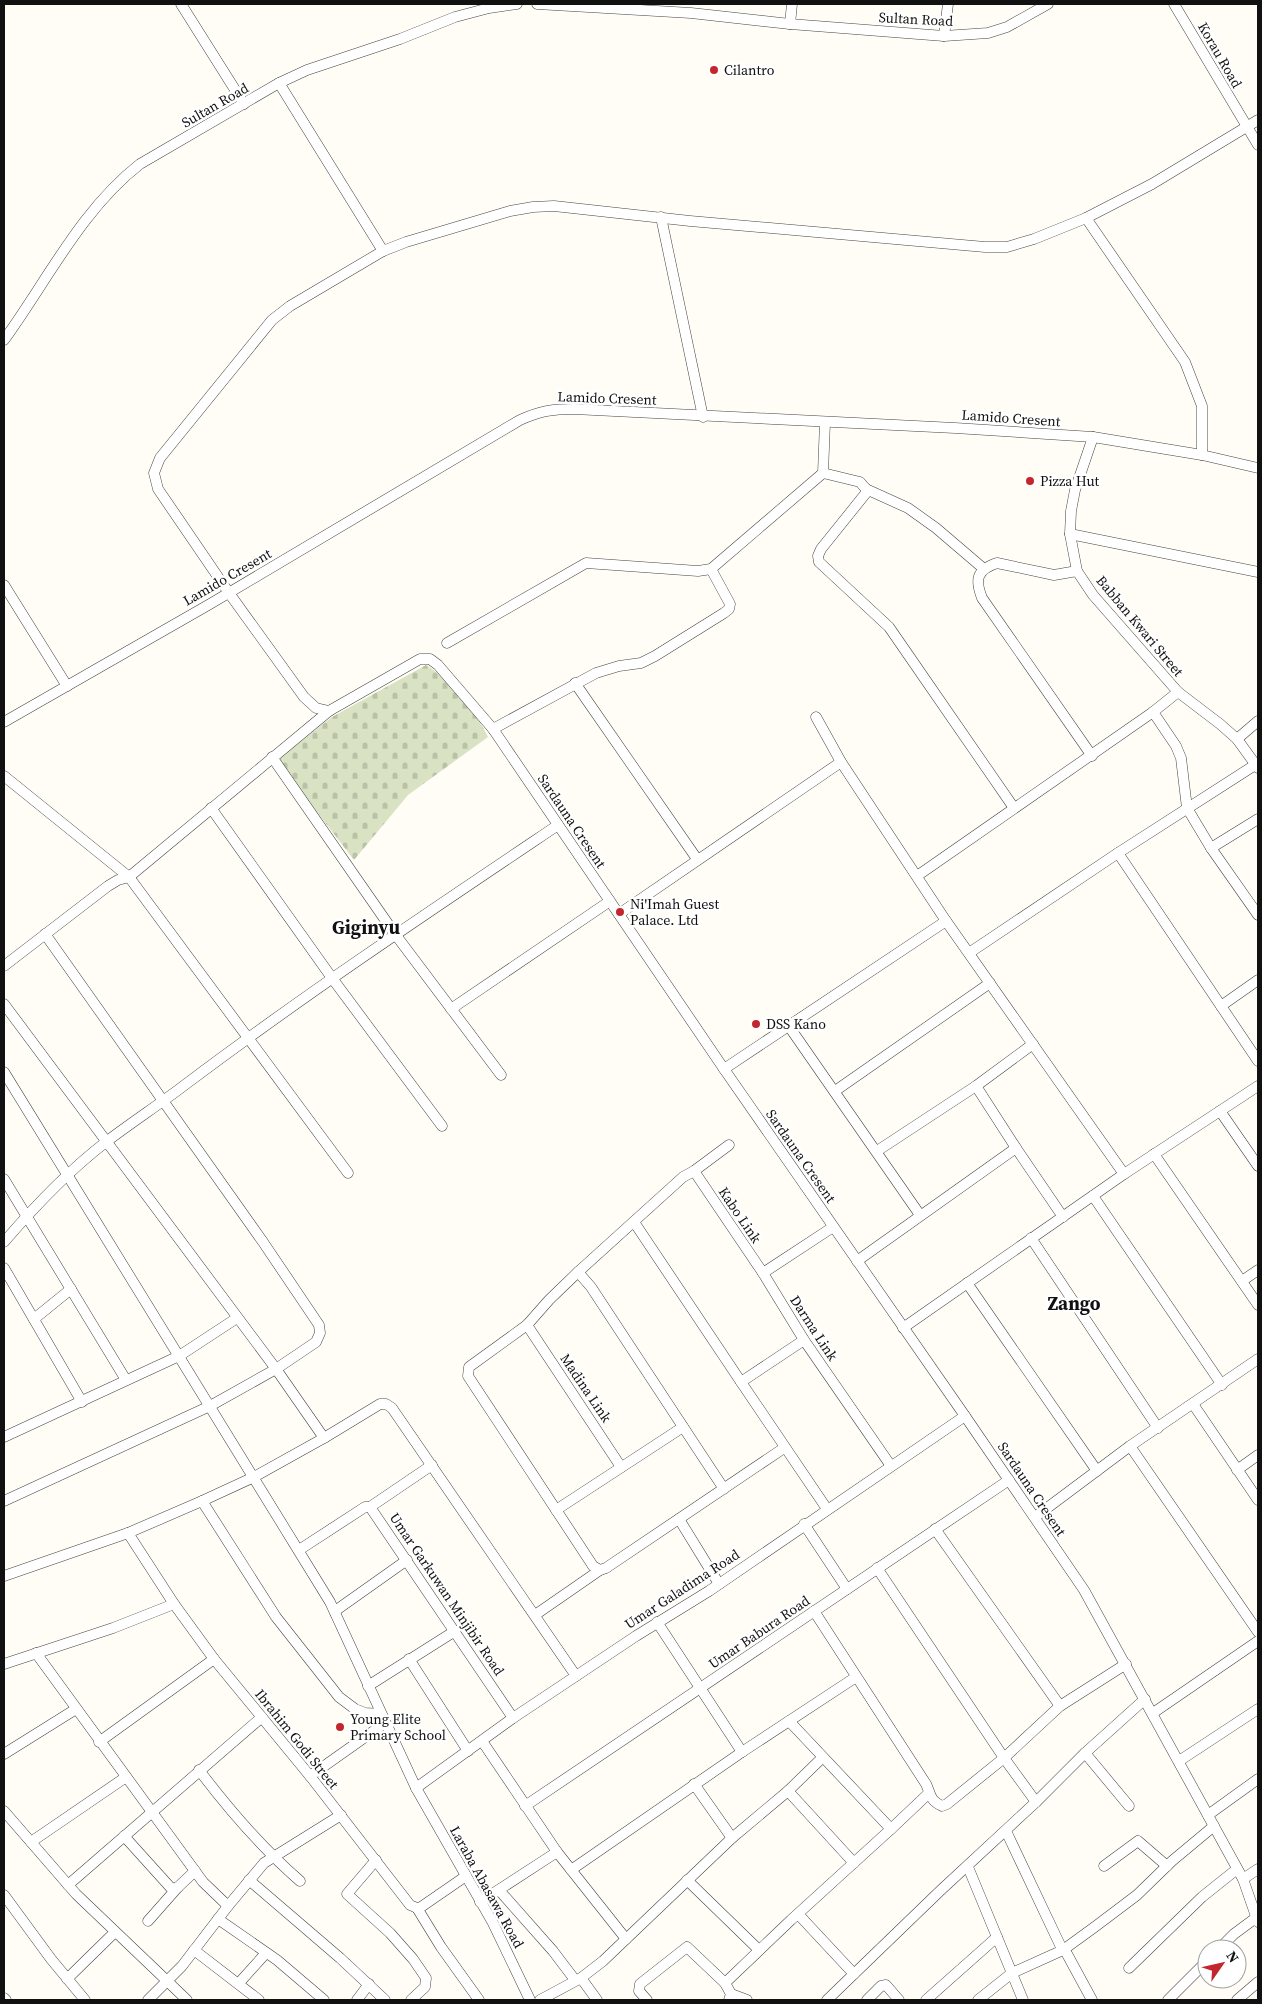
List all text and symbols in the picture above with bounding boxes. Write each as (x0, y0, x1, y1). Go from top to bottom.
street label: Sultan Road (878, 7, 954, 31)
street label: Korau Road (1193, 18, 1247, 92)
place label: Cilantro (724, 60, 775, 80)
marker: Cilantro (708, 64, 720, 76)
street label: Sultan Road (178, 78, 252, 132)
street label: Lamido Cresent (557, 386, 657, 410)
street label: Lamido Cresent (961, 405, 1062, 431)
place label: Pizza Hut (1040, 471, 1100, 491)
marker: Pizza Hut (1024, 475, 1036, 487)
street label: Lamido Cresent (179, 543, 275, 610)
street label: Babban Kwari Street (1092, 571, 1189, 681)
street label: Sardauna Cresent (533, 770, 611, 873)
place label: Ni'Imah Guest Palace. Ltd (630, 894, 719, 930)
marker: Ni'Imah Guest Palace. Ltd (614, 906, 626, 918)
district label: Giginyu (332, 914, 400, 940)
place label: DSS Kano (766, 1014, 826, 1034)
marker: DSS Kano (750, 1018, 762, 1030)
street label: Sardauna Cresent (761, 1105, 841, 1207)
street label: Kabo Link (714, 1183, 766, 1247)
district label: Zango (1047, 1290, 1101, 1316)
street label: Darma Link (785, 1291, 843, 1365)
street label: Madina Link (556, 1350, 617, 1427)
street label: Sardauna Cresent (993, 1438, 1071, 1541)
street label: Umar Garkuwan Minjibir Road (385, 1509, 509, 1679)
street label: Umar Galadima Road (621, 1544, 743, 1634)
street label: Umar Babura Road (704, 1591, 814, 1673)
street label: Ibrahim Godi Street (250, 1685, 344, 1794)
place label: Young Elite Primary School (350, 1709, 446, 1745)
marker: Young Elite Primary School (334, 1721, 346, 1733)
street label: Laraba Abasawa Road (445, 1822, 529, 1952)
north arrow (1197, 1939, 1247, 1989)
text: N (1222, 1947, 1244, 1967)

